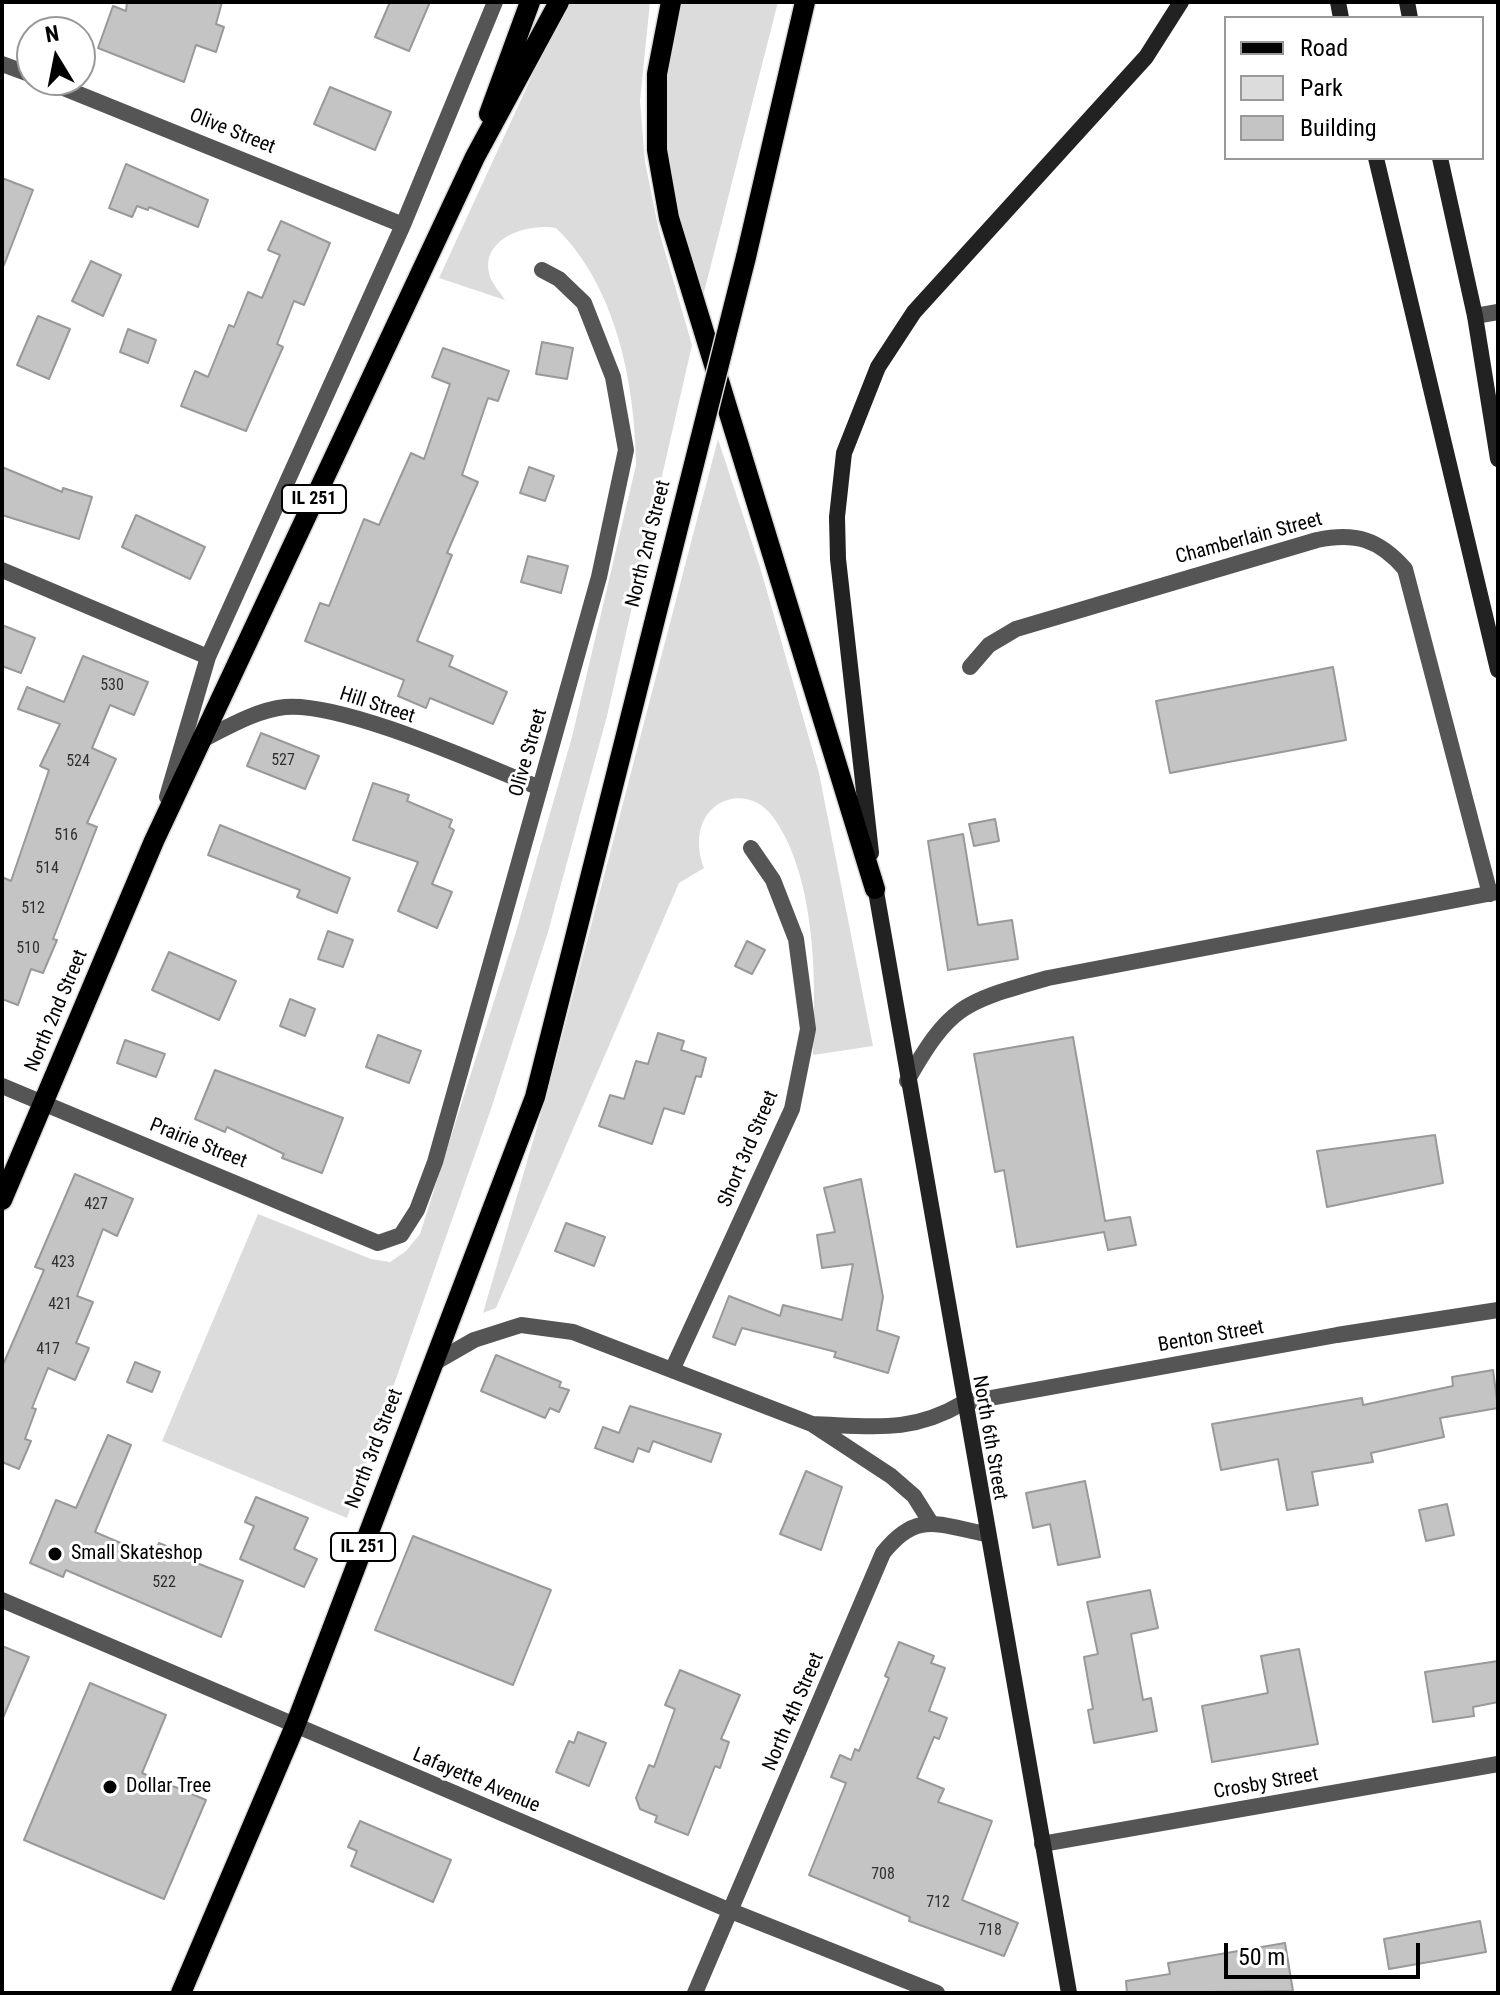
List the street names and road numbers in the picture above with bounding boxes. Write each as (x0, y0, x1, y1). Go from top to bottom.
street label: Olive Street (186, 104, 278, 160)
street label: North 2nd Street (622, 478, 676, 610)
road number: IL 251 (282, 485, 346, 513)
street label: Chamberlain Street (1173, 508, 1325, 570)
street label: Hill Street (336, 683, 418, 729)
street label: Olive Street (505, 706, 553, 800)
street label: North 2nd Street (21, 946, 93, 1076)
street label: Short 3rd Street (714, 1087, 784, 1211)
street label: Prairie Street (146, 1114, 250, 1174)
street label: Benton Street (1156, 1316, 1266, 1358)
street label: North 6th Street (966, 1374, 1012, 1502)
street label: North 3rd Street (341, 1386, 409, 1512)
road number: IL 251 (331, 1533, 395, 1561)
street label: North 4th Street (758, 1649, 830, 1775)
street label: Lafayette Avenue (409, 1743, 543, 1819)
street label: Crosby Street (1212, 1763, 1320, 1805)

